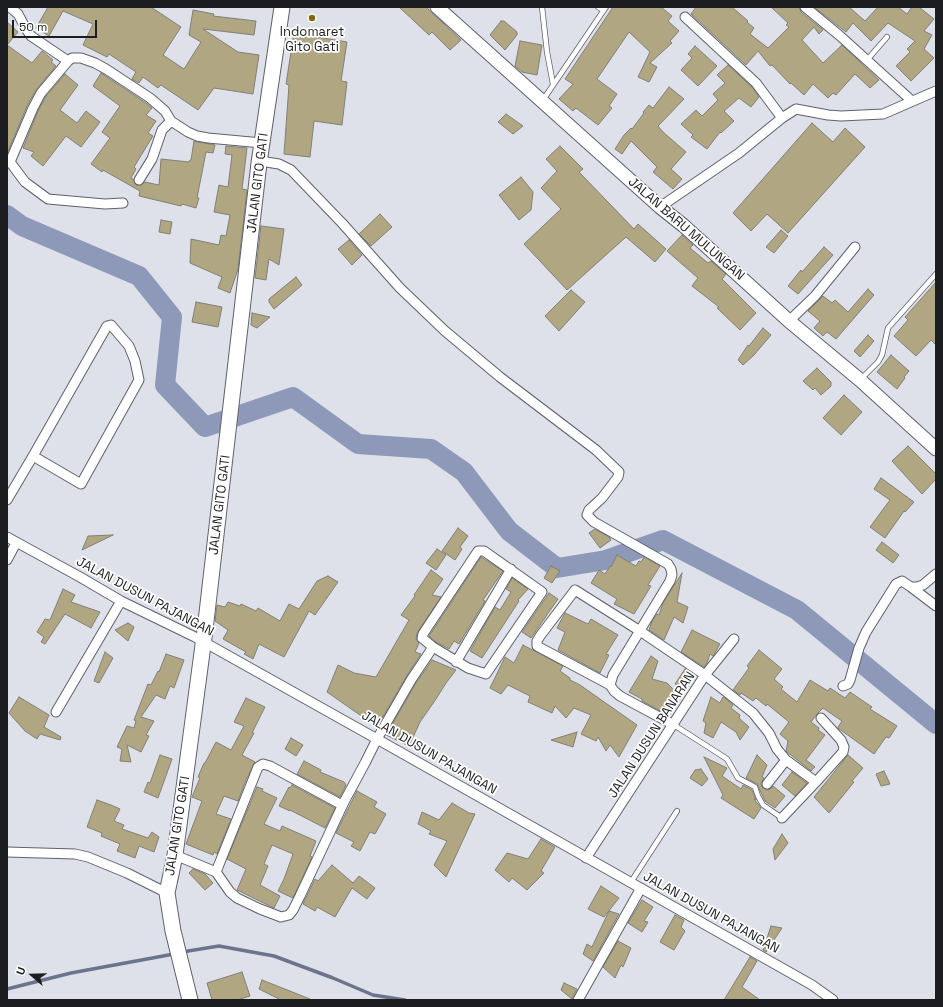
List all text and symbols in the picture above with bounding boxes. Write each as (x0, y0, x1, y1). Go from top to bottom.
scale bar (14, 12, 99, 38)
marker: Indomaret Gito Gati (307, 13, 317, 23)
text: 50 m (19, 19, 47, 35)
place label: Indomaret Gito Gati (280, 24, 344, 55)
street label: JALAN GITO GATI (244, 132, 272, 234)
street label: JALAN BARU MULUNGAN (625, 174, 747, 284)
street label: JALAN GITO GATI (206, 454, 234, 556)
street label: JALAN DUSUN PAJANGAN (74, 554, 216, 640)
street label: JALAN DUSUN BANARAN (605, 669, 699, 801)
street label: JALAN DUSUN PAJANGAN (359, 708, 499, 798)
street label: JALAN GITO GATI (162, 775, 194, 877)
street label: JALAN DUSUN PAJANGAN (640, 869, 782, 957)
north arrow (12, 955, 52, 995)
text: U (13, 965, 29, 977)

